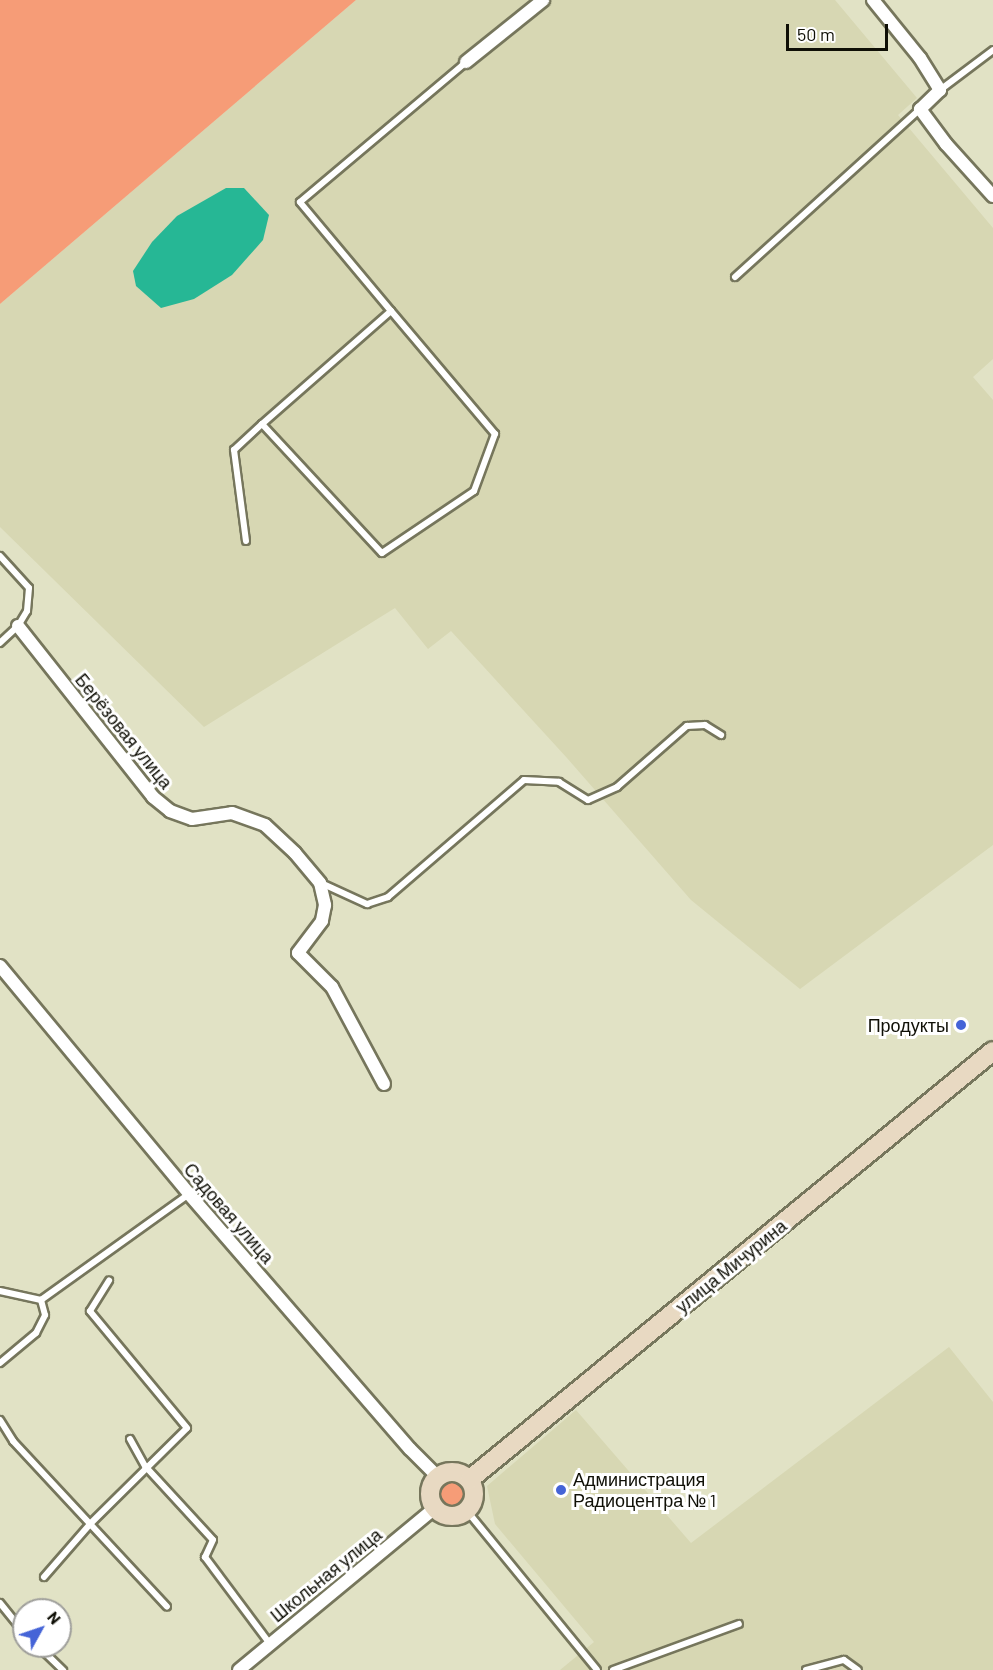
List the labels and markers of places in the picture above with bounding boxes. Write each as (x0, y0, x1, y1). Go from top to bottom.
place label: Продукты (868, 1014, 949, 1036)
marker: Продукты (954, 1018, 968, 1032)
place label: Администрация Радиоцентра № 1 (573, 1469, 716, 1512)
marker: Администрация Радиоцентра № 1 (554, 1483, 568, 1497)

